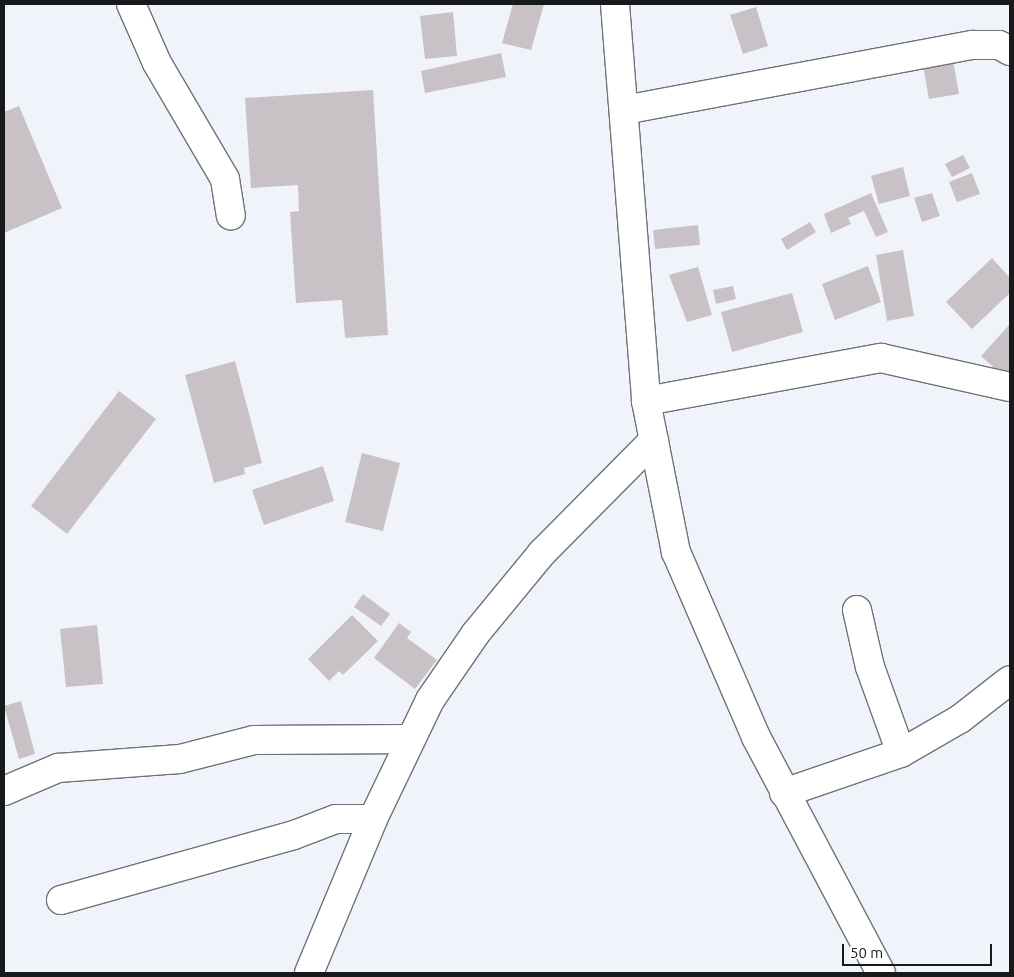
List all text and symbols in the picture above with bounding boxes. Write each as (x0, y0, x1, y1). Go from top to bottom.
scale bar (844, 934, 994, 966)
text: 50 m (850, 944, 883, 961)

